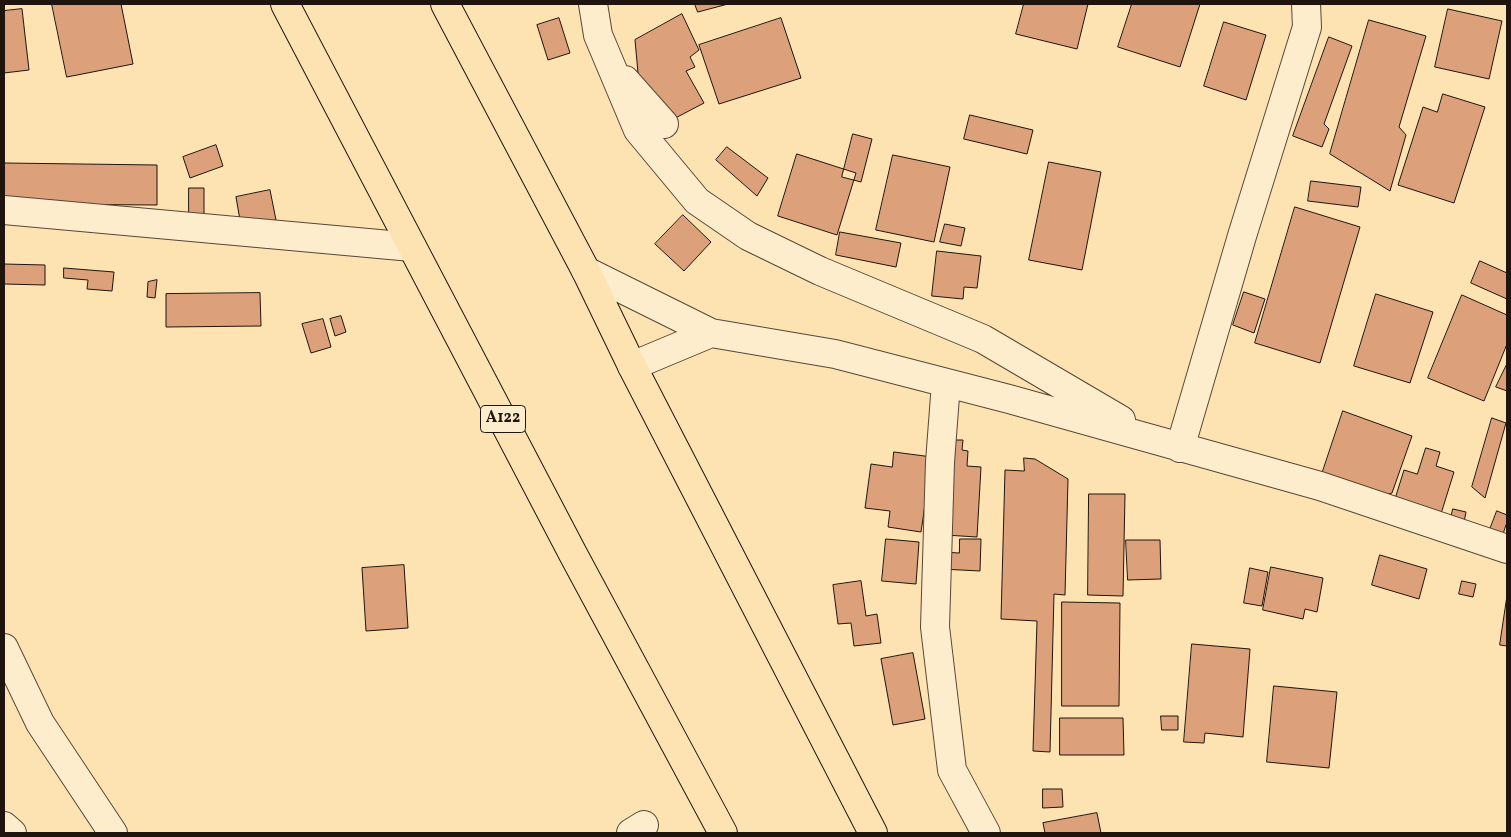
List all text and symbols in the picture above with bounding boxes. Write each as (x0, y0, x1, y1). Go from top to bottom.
road number: A122 (480, 406, 526, 432)

